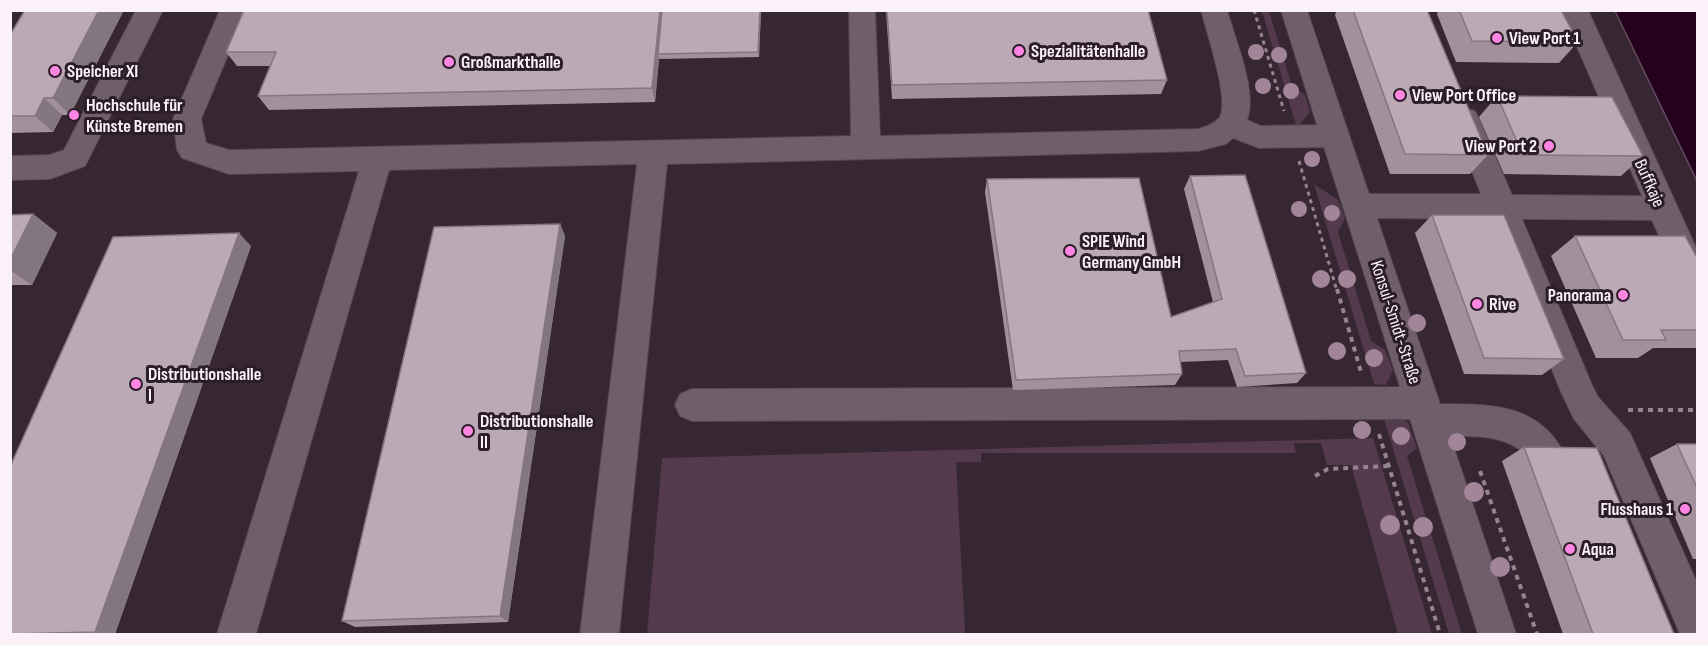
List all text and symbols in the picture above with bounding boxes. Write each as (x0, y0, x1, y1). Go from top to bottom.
place label: View Port 1 (1509, 28, 1580, 49)
marker: View Port 1 (1490, 31, 1504, 45)
place label: Spezialitätenhalle (1031, 41, 1145, 62)
marker: Spezialitätenhalle (1012, 44, 1026, 58)
place label: Großmarkthalle (461, 52, 561, 73)
marker: Großmarkthalle (442, 55, 456, 69)
place label: Speicher XI (67, 61, 138, 82)
marker: Speicher XI (48, 64, 62, 78)
place label: View Port Office (1412, 85, 1516, 106)
marker: View Port Office (1393, 88, 1407, 102)
place label: Hochschule für Künste Bremen (86, 95, 183, 137)
marker: Hochschule für Künste Bremen (67, 108, 81, 122)
place label: View Port 2 (1465, 136, 1537, 157)
marker: View Port 2 (1542, 139, 1556, 153)
street label: Buffkaje (1630, 156, 1669, 210)
place label: SPIE Wind Germany GmbH (1082, 231, 1181, 273)
marker: SPIE Wind Germany GmbH (1063, 244, 1077, 258)
street label: Konsul-Smidt-Straße (1366, 258, 1425, 387)
place label: Panorama (1548, 285, 1611, 306)
marker: Panorama (1616, 288, 1630, 302)
place label: Rive (1489, 294, 1517, 315)
marker: Rive (1470, 297, 1484, 311)
place label: Distributionshalle I (148, 364, 261, 406)
marker: Distributionshalle I (129, 377, 143, 391)
place label: Distributionshalle II (480, 411, 593, 453)
marker: Distributionshalle II (461, 424, 475, 438)
place label: Flusshaus 1 (1600, 499, 1673, 520)
marker: Flusshaus 1 (1678, 502, 1692, 516)
place label: Aqua (1581, 539, 1614, 560)
marker: Aqua (1563, 542, 1577, 556)

